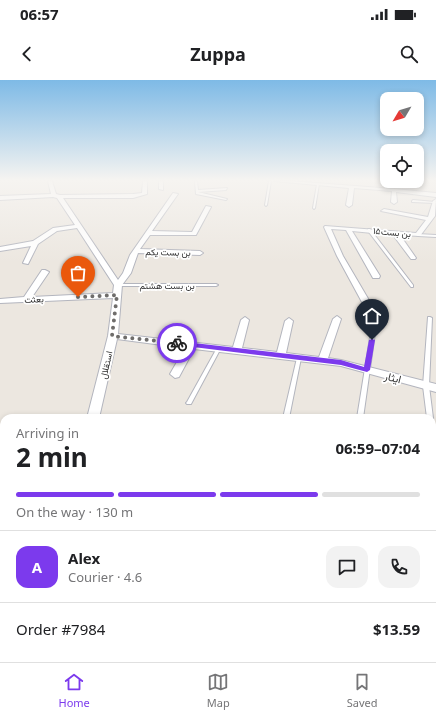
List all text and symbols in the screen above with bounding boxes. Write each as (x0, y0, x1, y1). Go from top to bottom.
text: 06:57 (20, 4, 59, 24)
text: Zuppa (190, 42, 246, 66)
icon: back (16, 43, 38, 65)
icon: search (398, 43, 420, 65)
north arrow (380, 92, 424, 136)
map controls (380, 92, 424, 188)
button: locate (380, 144, 424, 188)
street label: بن بست۱۵ (372, 224, 412, 240)
street label: بن بست یکم (145, 245, 191, 259)
pin (61, 256, 95, 297)
icon: bag (67, 262, 89, 284)
street label: بن بست هشتم (139, 279, 195, 292)
street label: بعثت (24, 292, 44, 306)
pin (355, 299, 389, 340)
icon: home (361, 305, 383, 327)
courier (157, 323, 197, 363)
icon: bike (166, 332, 188, 354)
street label: استقلال (96, 350, 116, 380)
street label: ایثار (382, 367, 403, 386)
text: Arriving in (16, 424, 79, 442)
text: 06:59–07:04 (335, 438, 420, 458)
text: 2 min (16, 439, 88, 475)
text: On the way · 130 m (16, 503, 133, 521)
button: chat (326, 546, 368, 588)
button: phone (378, 546, 420, 588)
text: Alex (68, 548, 100, 568)
text: A (32, 557, 42, 577)
text: Courier · 4.6 (68, 568, 142, 586)
text: Order #7984 (16, 619, 105, 639)
text: $13.59 (373, 619, 420, 639)
tab: Home (59, 671, 90, 710)
tab: Map (207, 671, 230, 710)
tab: Saved (347, 671, 378, 710)

